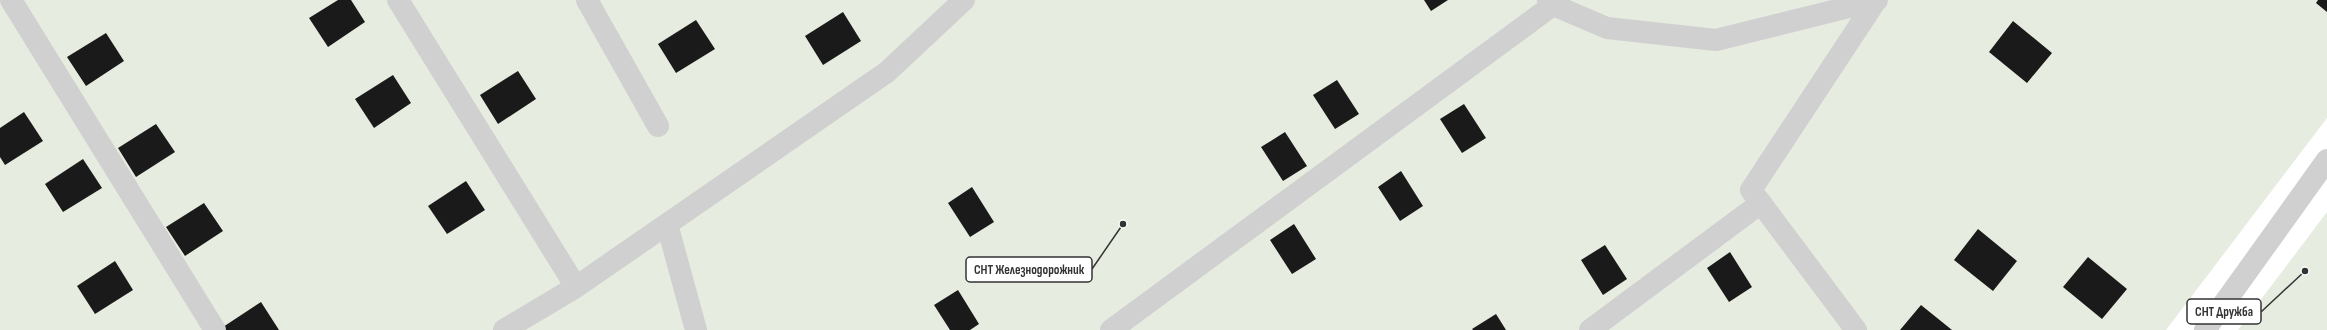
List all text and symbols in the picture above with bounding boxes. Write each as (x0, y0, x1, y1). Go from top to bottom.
callout: СНТ Железнодорожник (966, 257, 1092, 282)
text: СНТ Железнодорожник (974, 262, 1085, 278)
callout: СНТ Дружба (2187, 299, 2261, 324)
text: СНТ Дружба (2195, 304, 2253, 320)

